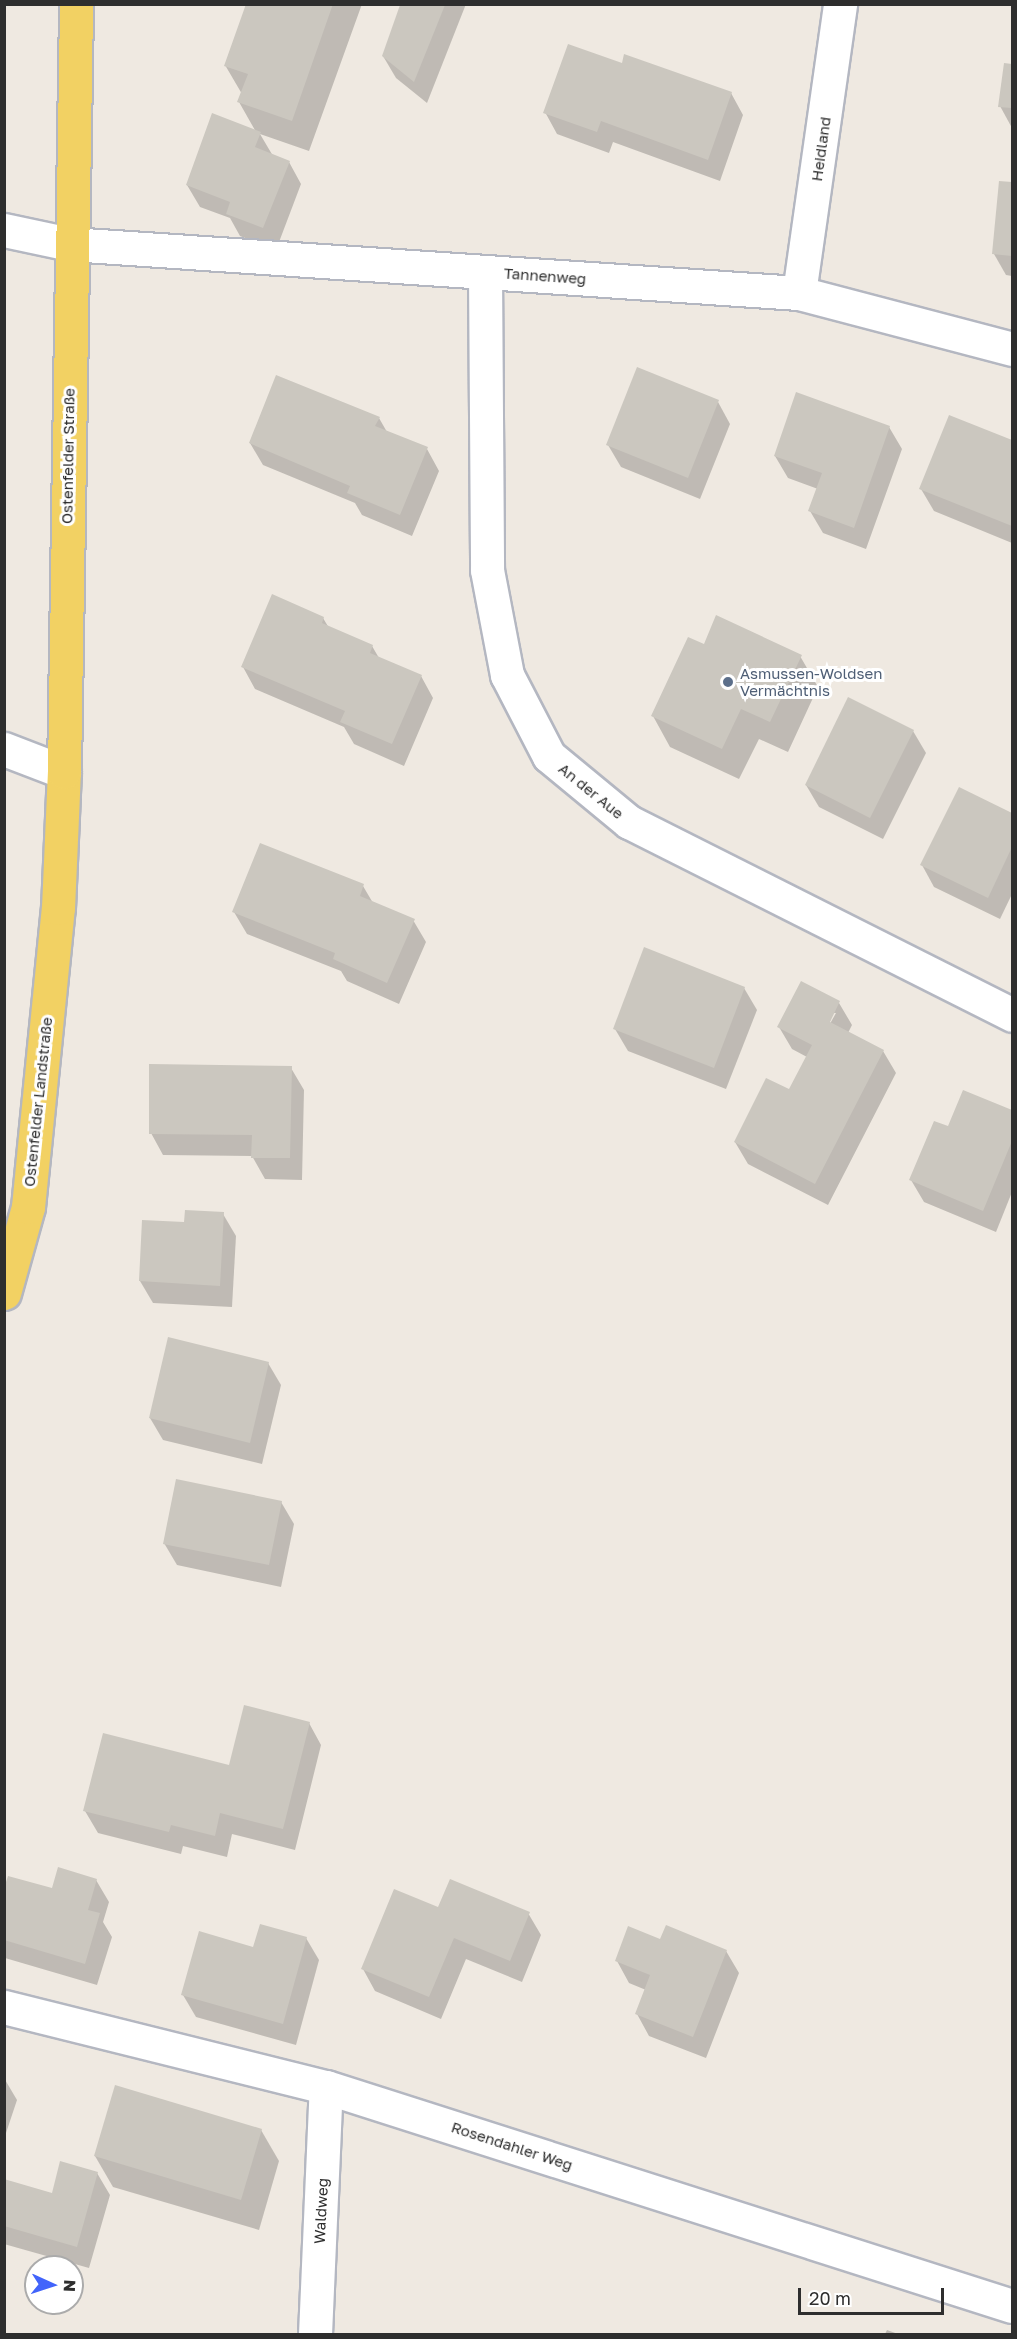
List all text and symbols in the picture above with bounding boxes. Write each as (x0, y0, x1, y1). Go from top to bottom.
street label: Heidland (808, 116, 834, 182)
street label: Tannenweg (503, 264, 587, 288)
street label: Ostenfelder Straße (58, 388, 78, 524)
place label: Asmussen-Woldsen Vermächtnis (740, 664, 882, 699)
marker: Asmussen-Woldsen Vermächtnis (721, 675, 735, 689)
street label: An der Aue (555, 759, 627, 823)
street label: Ostenfelder Landstraße (20, 1016, 56, 1188)
street label: Rosendahler Weg (449, 2118, 575, 2174)
street label: Waldweg (310, 2178, 332, 2244)
north arrow (24, 2255, 84, 2315)
scale bar (801, 2276, 946, 2314)
text: N (60, 2279, 80, 2292)
text: 20 m (809, 2287, 851, 2309)

